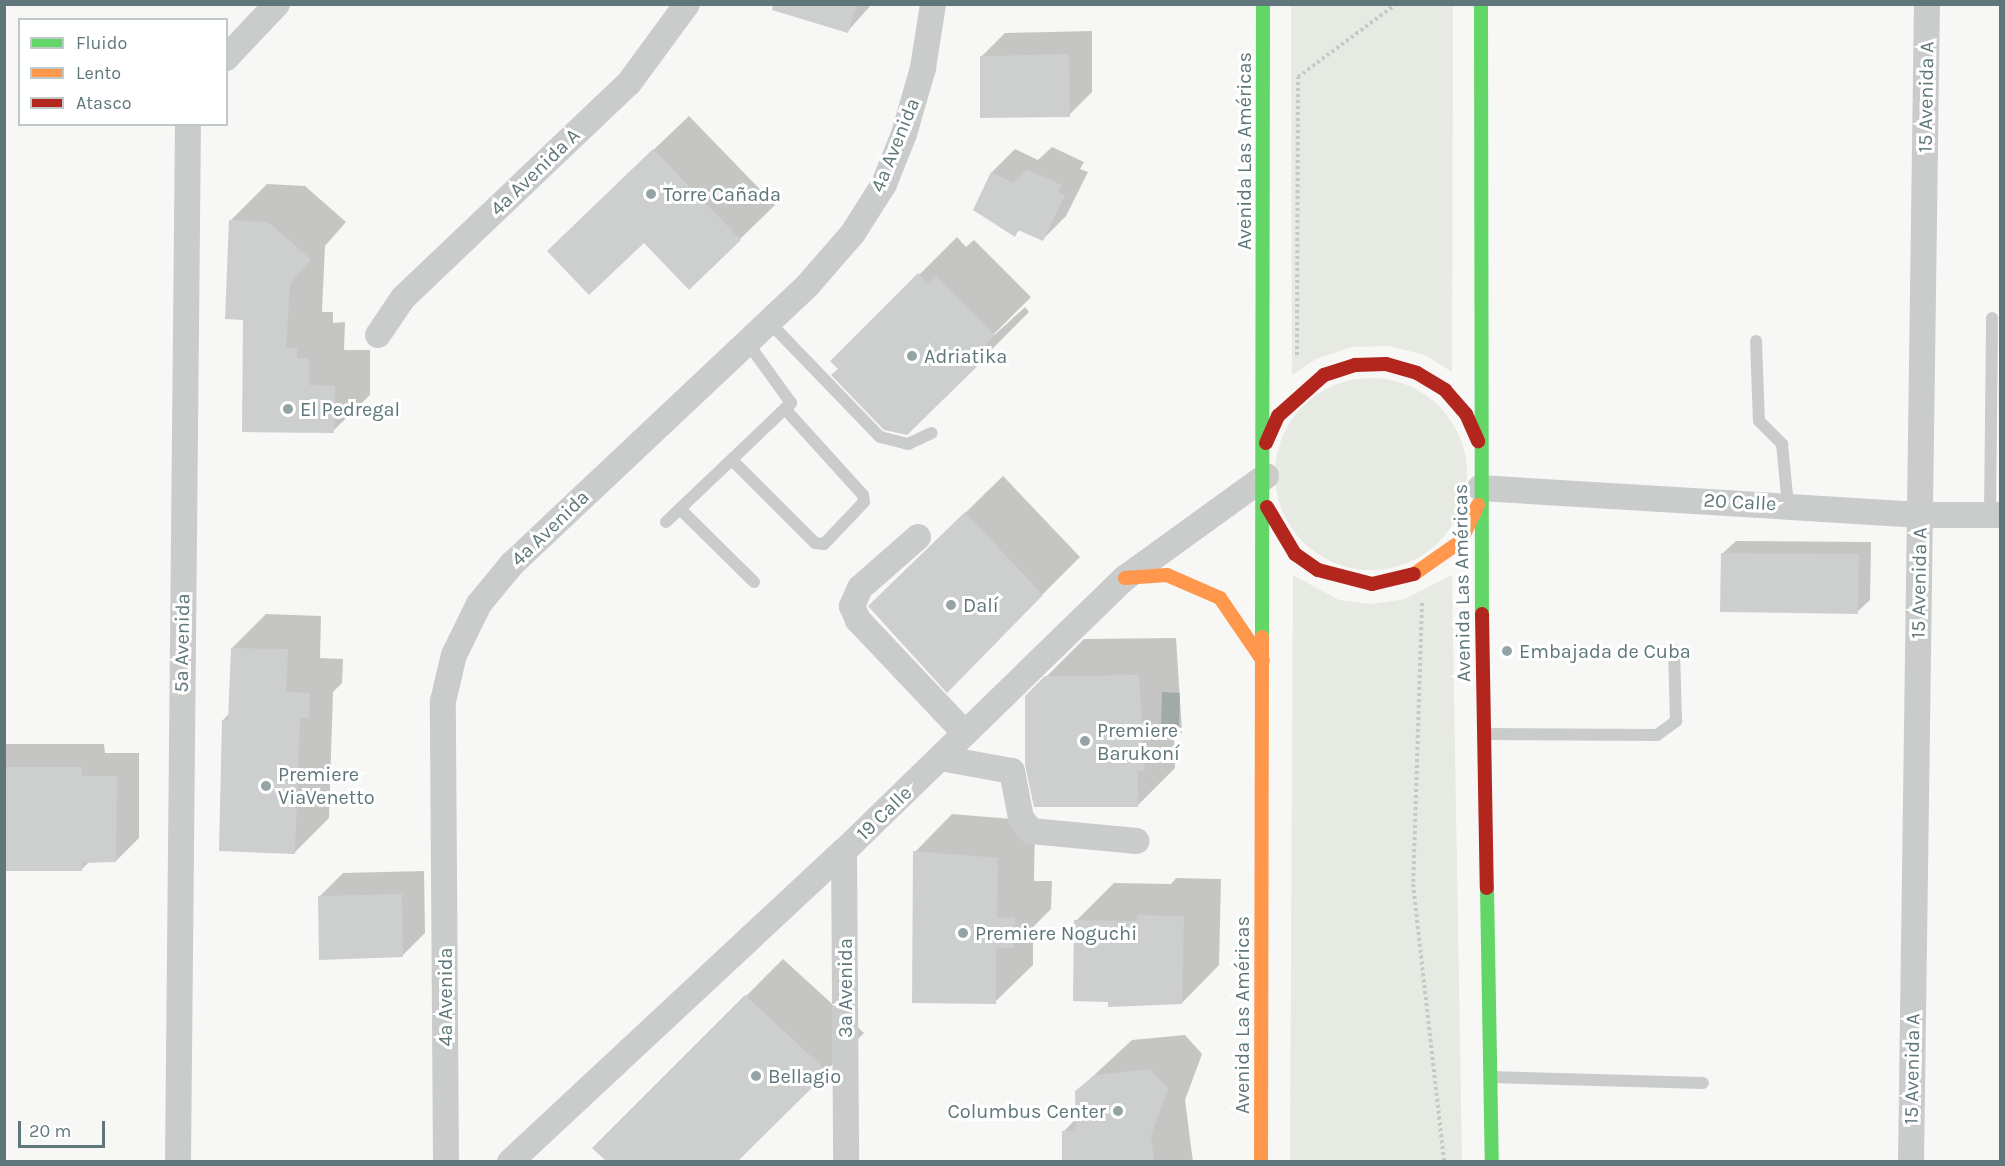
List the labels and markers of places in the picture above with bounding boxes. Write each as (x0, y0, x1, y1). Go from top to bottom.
place label: Torre Cañada (663, 182, 781, 206)
marker: Torre Cañada (644, 187, 658, 201)
place label: Adriatika (924, 344, 1007, 368)
marker: Adriatika (905, 349, 919, 363)
place label: El Pedregal (300, 397, 400, 421)
marker: El Pedregal (281, 402, 295, 416)
place label: Dalí (963, 593, 999, 617)
marker: Dalí (944, 598, 958, 612)
place label: Embajada de Cuba (1519, 639, 1691, 663)
marker: Embajada de Cuba (1500, 644, 1514, 658)
place label: Premiere Barukoní (1097, 718, 1180, 765)
marker: Premiere Barukoní (1078, 734, 1092, 748)
place label: Premiere ViaVenetto (278, 762, 375, 809)
marker: Premiere ViaVenetto (259, 779, 273, 793)
place label: Premiere Noguchi (975, 921, 1137, 945)
marker: Premiere Noguchi (956, 926, 970, 940)
place label: Bellagio (768, 1064, 841, 1088)
marker: Bellagio (749, 1069, 763, 1083)
place label: Columbus Center (948, 1099, 1106, 1123)
marker: Columbus Center (1111, 1104, 1125, 1118)

